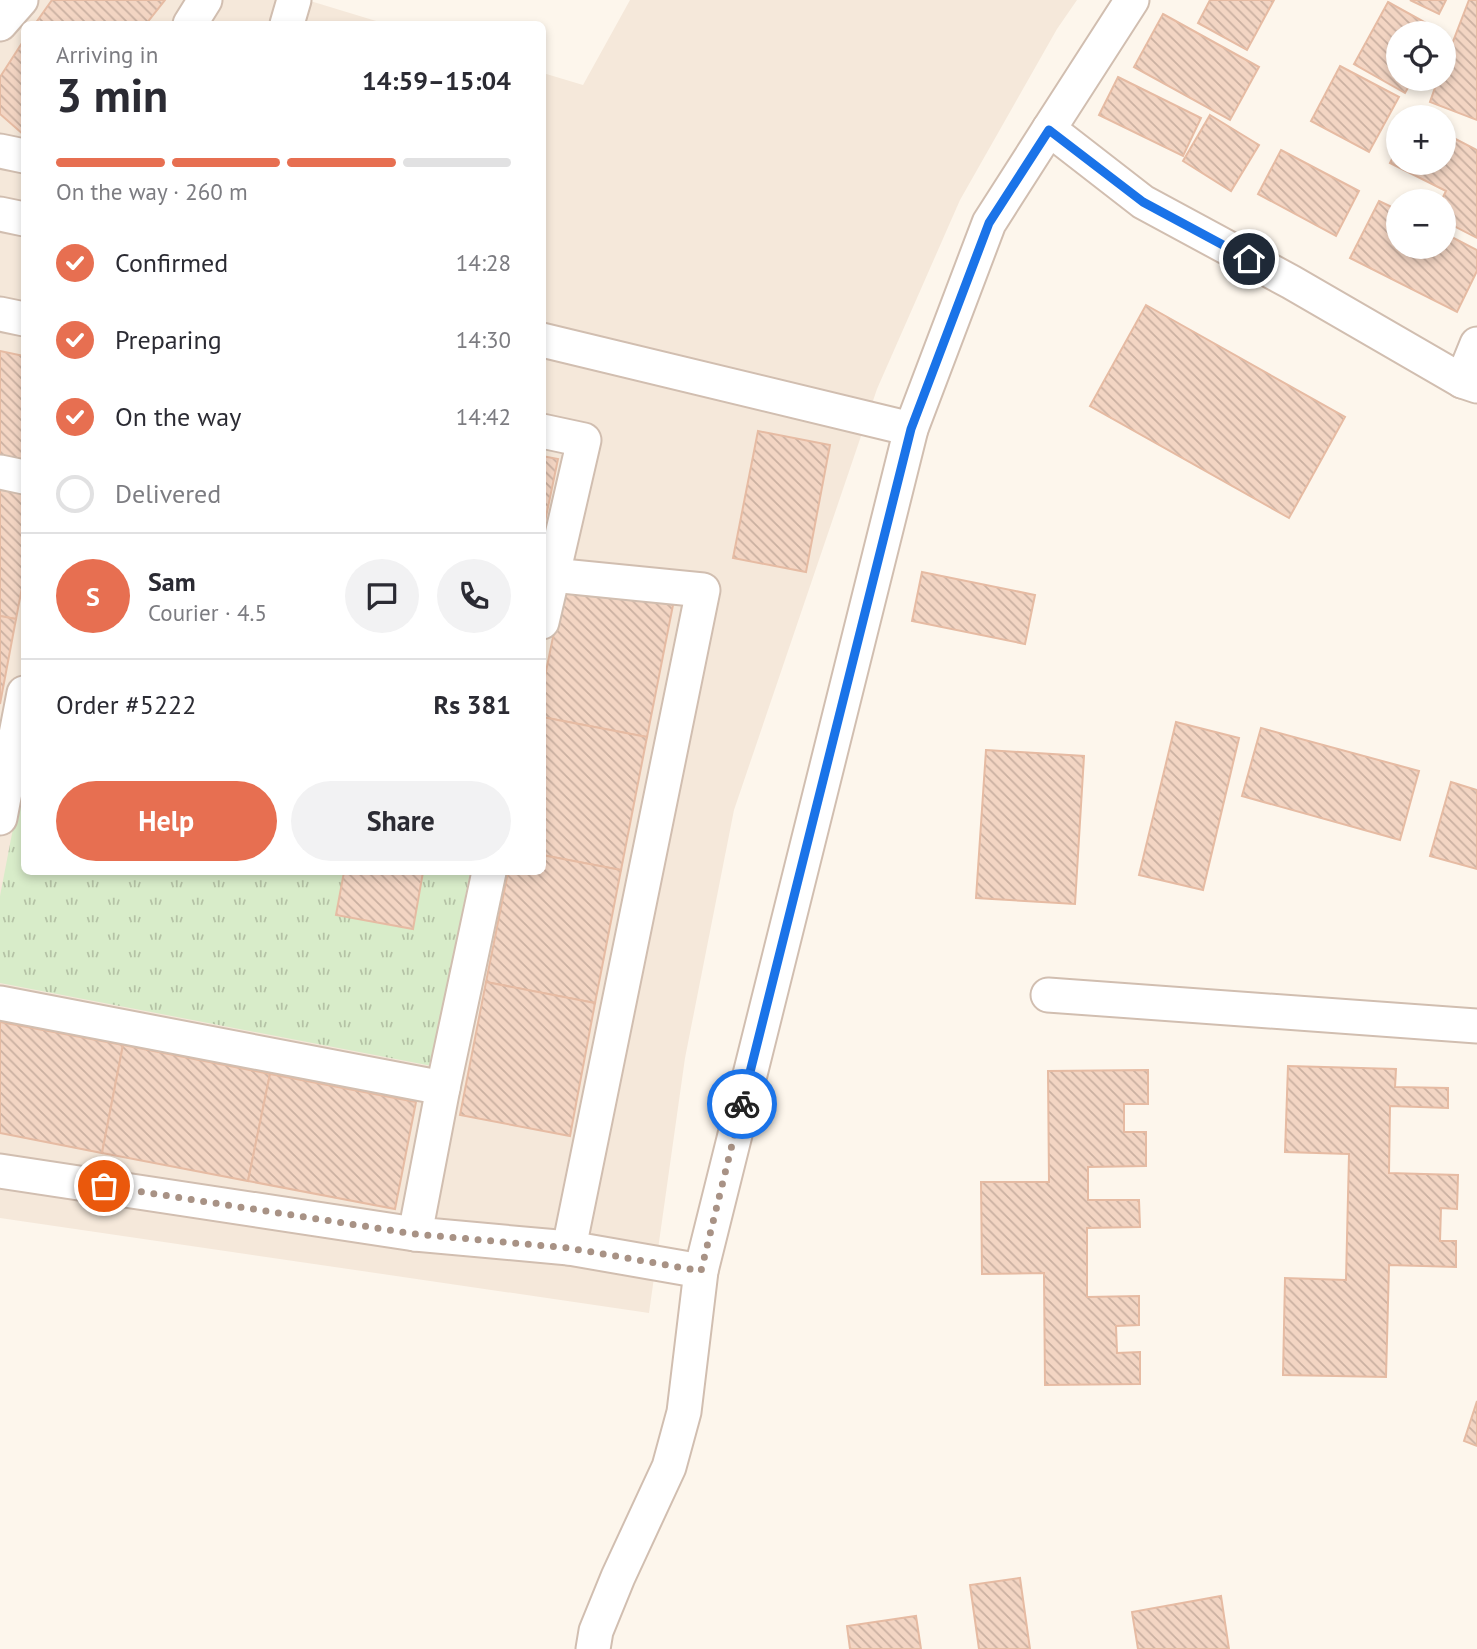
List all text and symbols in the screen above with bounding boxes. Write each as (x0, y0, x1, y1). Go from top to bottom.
map controls (1386, 21, 1456, 259)
button: locate (1386, 21, 1456, 91)
text: Arriving in (56, 40, 158, 69)
text: 14:59–15:04 (362, 64, 511, 97)
text: 3 min (56, 65, 168, 125)
button: + (1386, 105, 1456, 175)
text: On the way · 260 m (56, 177, 248, 206)
button: − (1386, 189, 1456, 259)
pin (1219, 229, 1279, 289)
icon: home (1230, 240, 1268, 278)
icon: check (56, 244, 94, 282)
text: Confirmed (115, 246, 228, 279)
text: 14:28 (456, 248, 511, 277)
icon: check (56, 321, 94, 359)
text: Preparing (115, 323, 222, 356)
text: 14:30 (456, 325, 511, 354)
icon: check (56, 398, 94, 436)
text: On the way (115, 400, 241, 433)
text: 14:42 (456, 402, 511, 431)
text: Delivered (115, 477, 221, 510)
button: chat (345, 559, 419, 633)
button: phone (437, 559, 511, 633)
text: Sam (148, 565, 196, 598)
text: S (86, 580, 100, 613)
text: Courier · 4.5 (148, 598, 267, 627)
text: Order #5222 (56, 688, 196, 721)
text: Rs 381 (434, 688, 511, 721)
button: Help (56, 781, 277, 861)
button: Share (291, 781, 511, 861)
courier (707, 1069, 777, 1139)
icon: bike (723, 1085, 761, 1123)
pin (74, 1156, 134, 1216)
icon: bag (85, 1167, 123, 1205)

